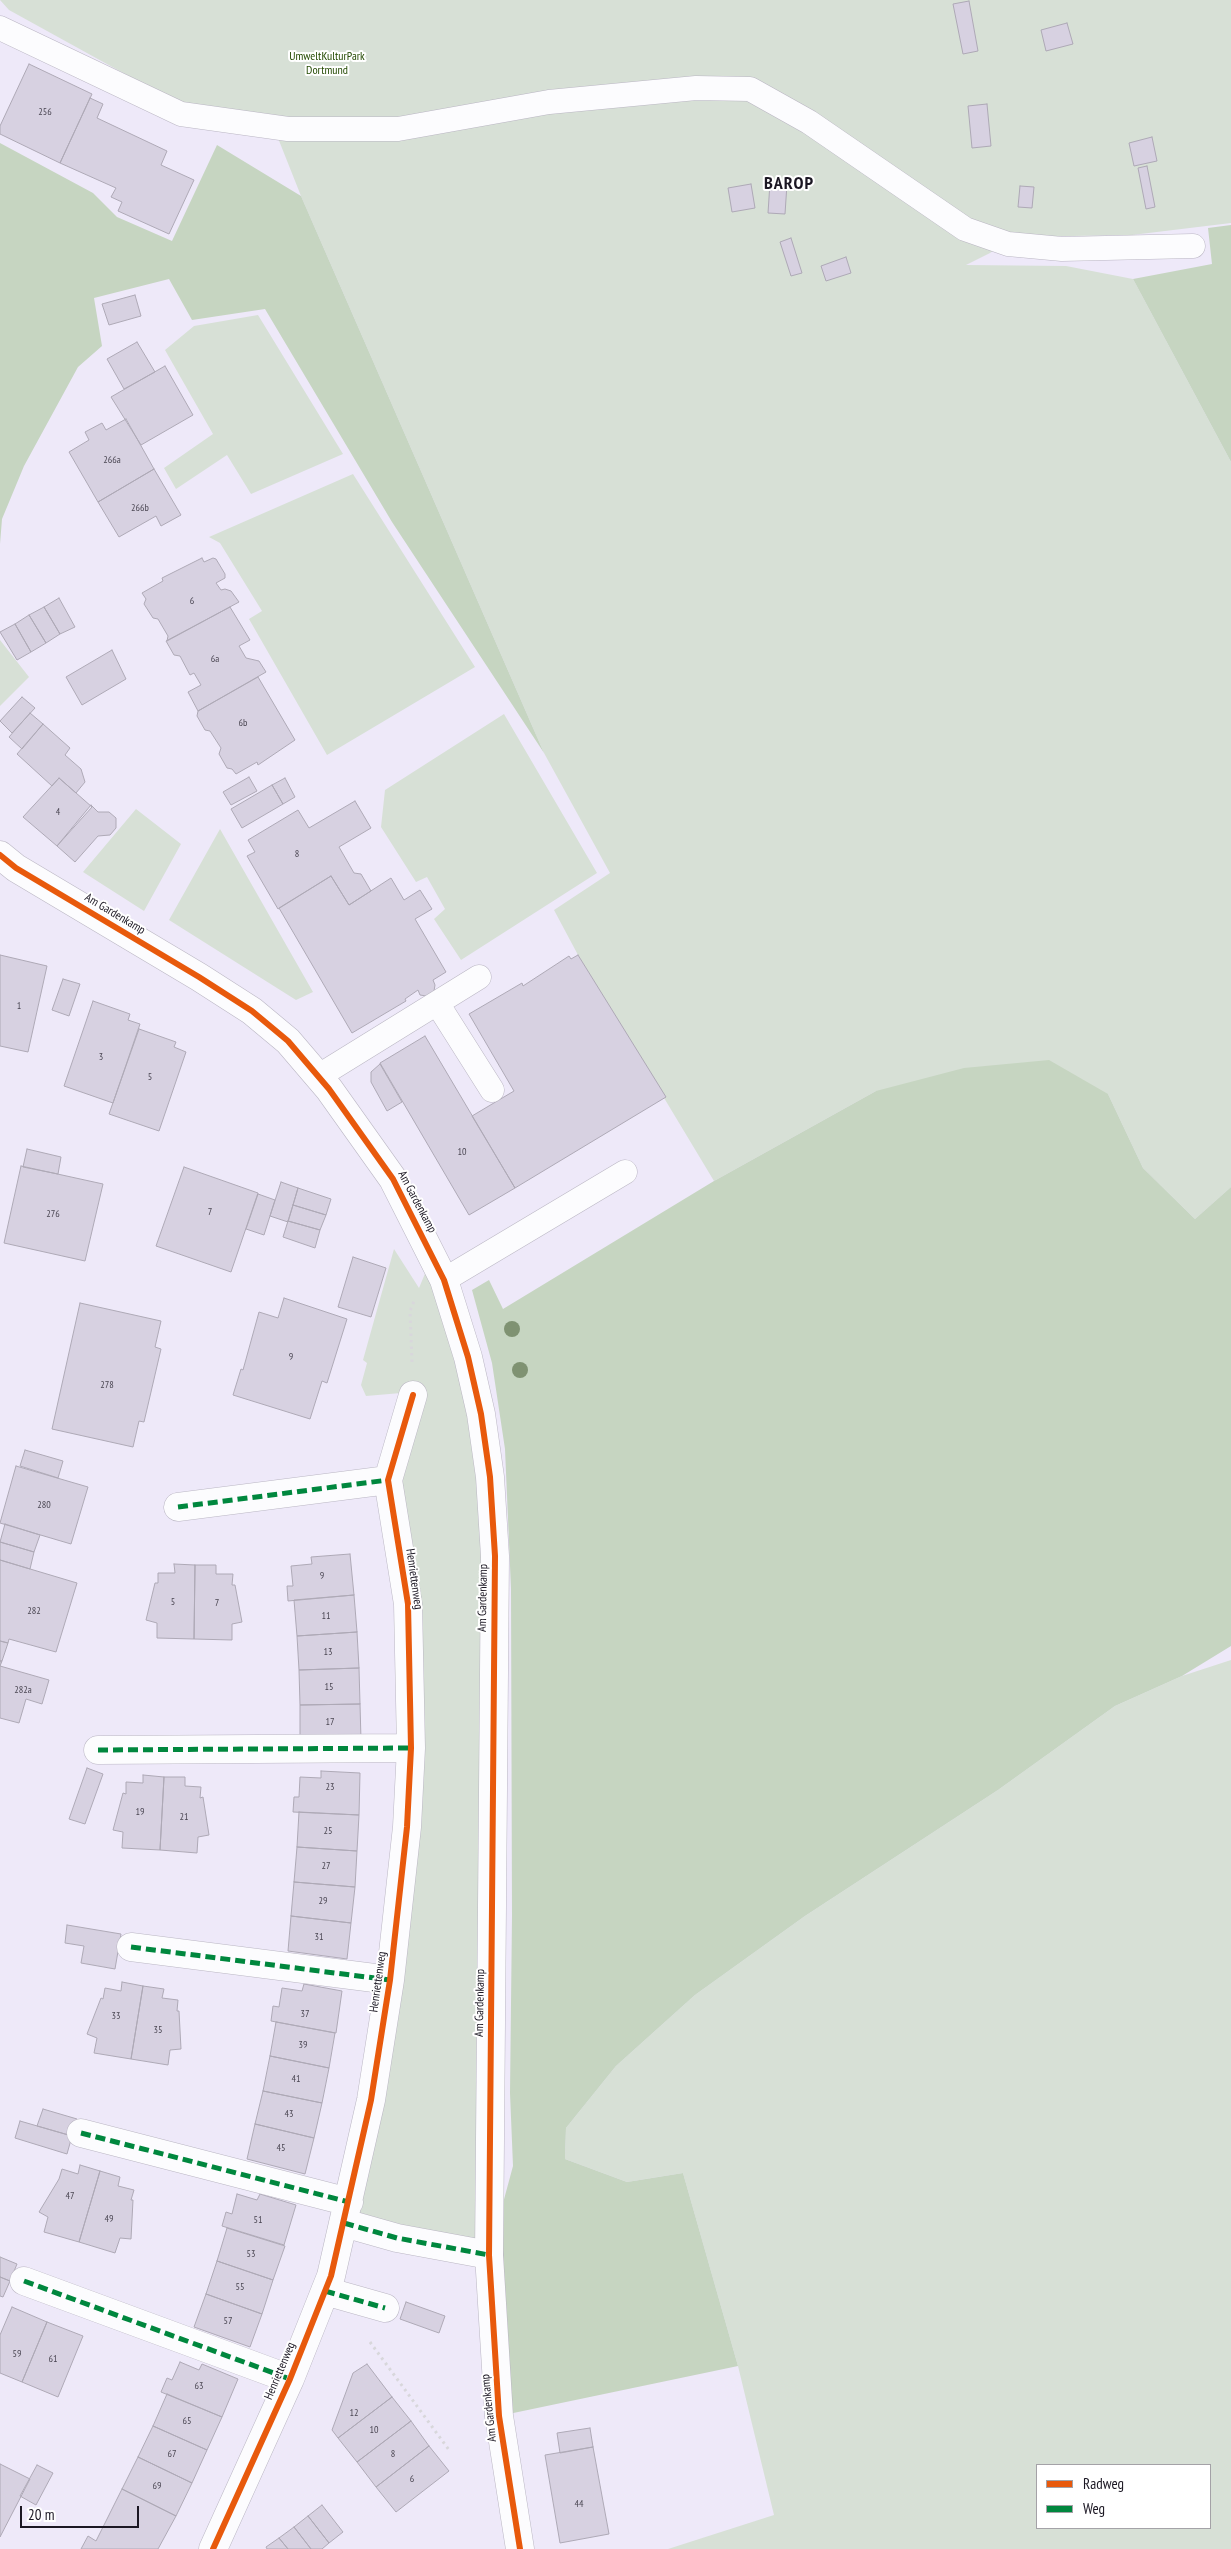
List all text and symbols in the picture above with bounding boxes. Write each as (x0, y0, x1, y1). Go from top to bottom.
park label: UmweltKulturPark Dortmund (289, 50, 365, 78)
house number: 256 (38, 106, 52, 118)
district label: BAROP (763, 173, 815, 195)
house number: 266a (103, 454, 121, 466)
house number: 266b (131, 502, 149, 514)
house number: 6 (190, 595, 194, 607)
house number: 6a (211, 653, 219, 665)
house number: 6b (239, 717, 247, 729)
house number: 4 (56, 806, 60, 818)
house number: 8 (295, 848, 299, 860)
street label: Am Gardenkamp (82, 890, 148, 938)
house number: 1 (17, 1000, 21, 1012)
house number: 3 (99, 1051, 103, 1063)
house number: 5 (148, 1071, 152, 1083)
house number: 10 (458, 1146, 466, 1158)
street label: Am Gardenkamp (395, 1169, 439, 1235)
house number: 7 (208, 1206, 212, 1218)
house number: 276 (46, 1208, 60, 1220)
house number: 9 (289, 1351, 293, 1363)
house number: 278 (100, 1379, 114, 1391)
house number: 280 (37, 1499, 51, 1511)
street label: Henriettenweg (403, 1548, 425, 1610)
street label: Am Gardenkamp (475, 1564, 491, 1632)
house number: 9 (320, 1570, 324, 1582)
house number: 5 (171, 1596, 175, 1608)
house number: 7 (215, 1597, 219, 1609)
house number: 282 (27, 1605, 41, 1617)
house number: 11 (322, 1610, 330, 1622)
house number: 13 (324, 1646, 332, 1658)
house number: 15 (325, 1681, 333, 1693)
house number: 282a (14, 1684, 32, 1696)
house number: 17 (326, 1716, 334, 1728)
house number: 23 (326, 1781, 334, 1793)
house number: 19 (136, 1806, 144, 1818)
house number: 21 (180, 1811, 188, 1823)
house number: 25 (324, 1825, 332, 1837)
house number: 27 (322, 1860, 330, 1872)
house number: 29 (319, 1895, 327, 1907)
house number: 31 (315, 1931, 323, 1943)
street label: Henriettenweg (367, 1951, 389, 2013)
street label: Am Gardenkamp (472, 1969, 488, 2037)
house number: 37 (301, 2008, 309, 2020)
house number: 33 (112, 2010, 120, 2022)
house number: 35 (154, 2024, 162, 2036)
house number: 39 (299, 2039, 307, 2051)
house number: 41 (292, 2073, 300, 2085)
house number: 43 (285, 2108, 293, 2120)
house number: 45 (277, 2142, 285, 2154)
house number: 47 (66, 2190, 74, 2202)
house number: 49 (105, 2213, 113, 2225)
house number: 51 (254, 2214, 262, 2226)
house number: 53 (247, 2248, 255, 2260)
house number: 55 (236, 2281, 244, 2293)
house number: 57 (224, 2315, 232, 2327)
street label: Henriettenweg (261, 2340, 299, 2402)
house number: 59 (13, 2348, 21, 2360)
house number: 61 (49, 2353, 57, 2365)
street label: Am Gardenkamp (478, 2373, 500, 2443)
house number: 63 (195, 2380, 203, 2392)
house number: 12 (350, 2407, 358, 2419)
house number: 65 (183, 2415, 191, 2427)
house number: 10 (370, 2424, 378, 2436)
house number: 67 (168, 2448, 176, 2460)
house number: 8 (391, 2448, 395, 2460)
legend (1036, 2464, 1211, 2529)
house number: 6 (410, 2473, 414, 2485)
text: Radweg (1083, 2474, 1124, 2493)
house number: 69 (153, 2480, 161, 2492)
scale bar (22, 2496, 141, 2528)
house number: 44 (575, 2498, 583, 2510)
text: Weg (1083, 2499, 1105, 2518)
text: 20 m (28, 2505, 54, 2524)

